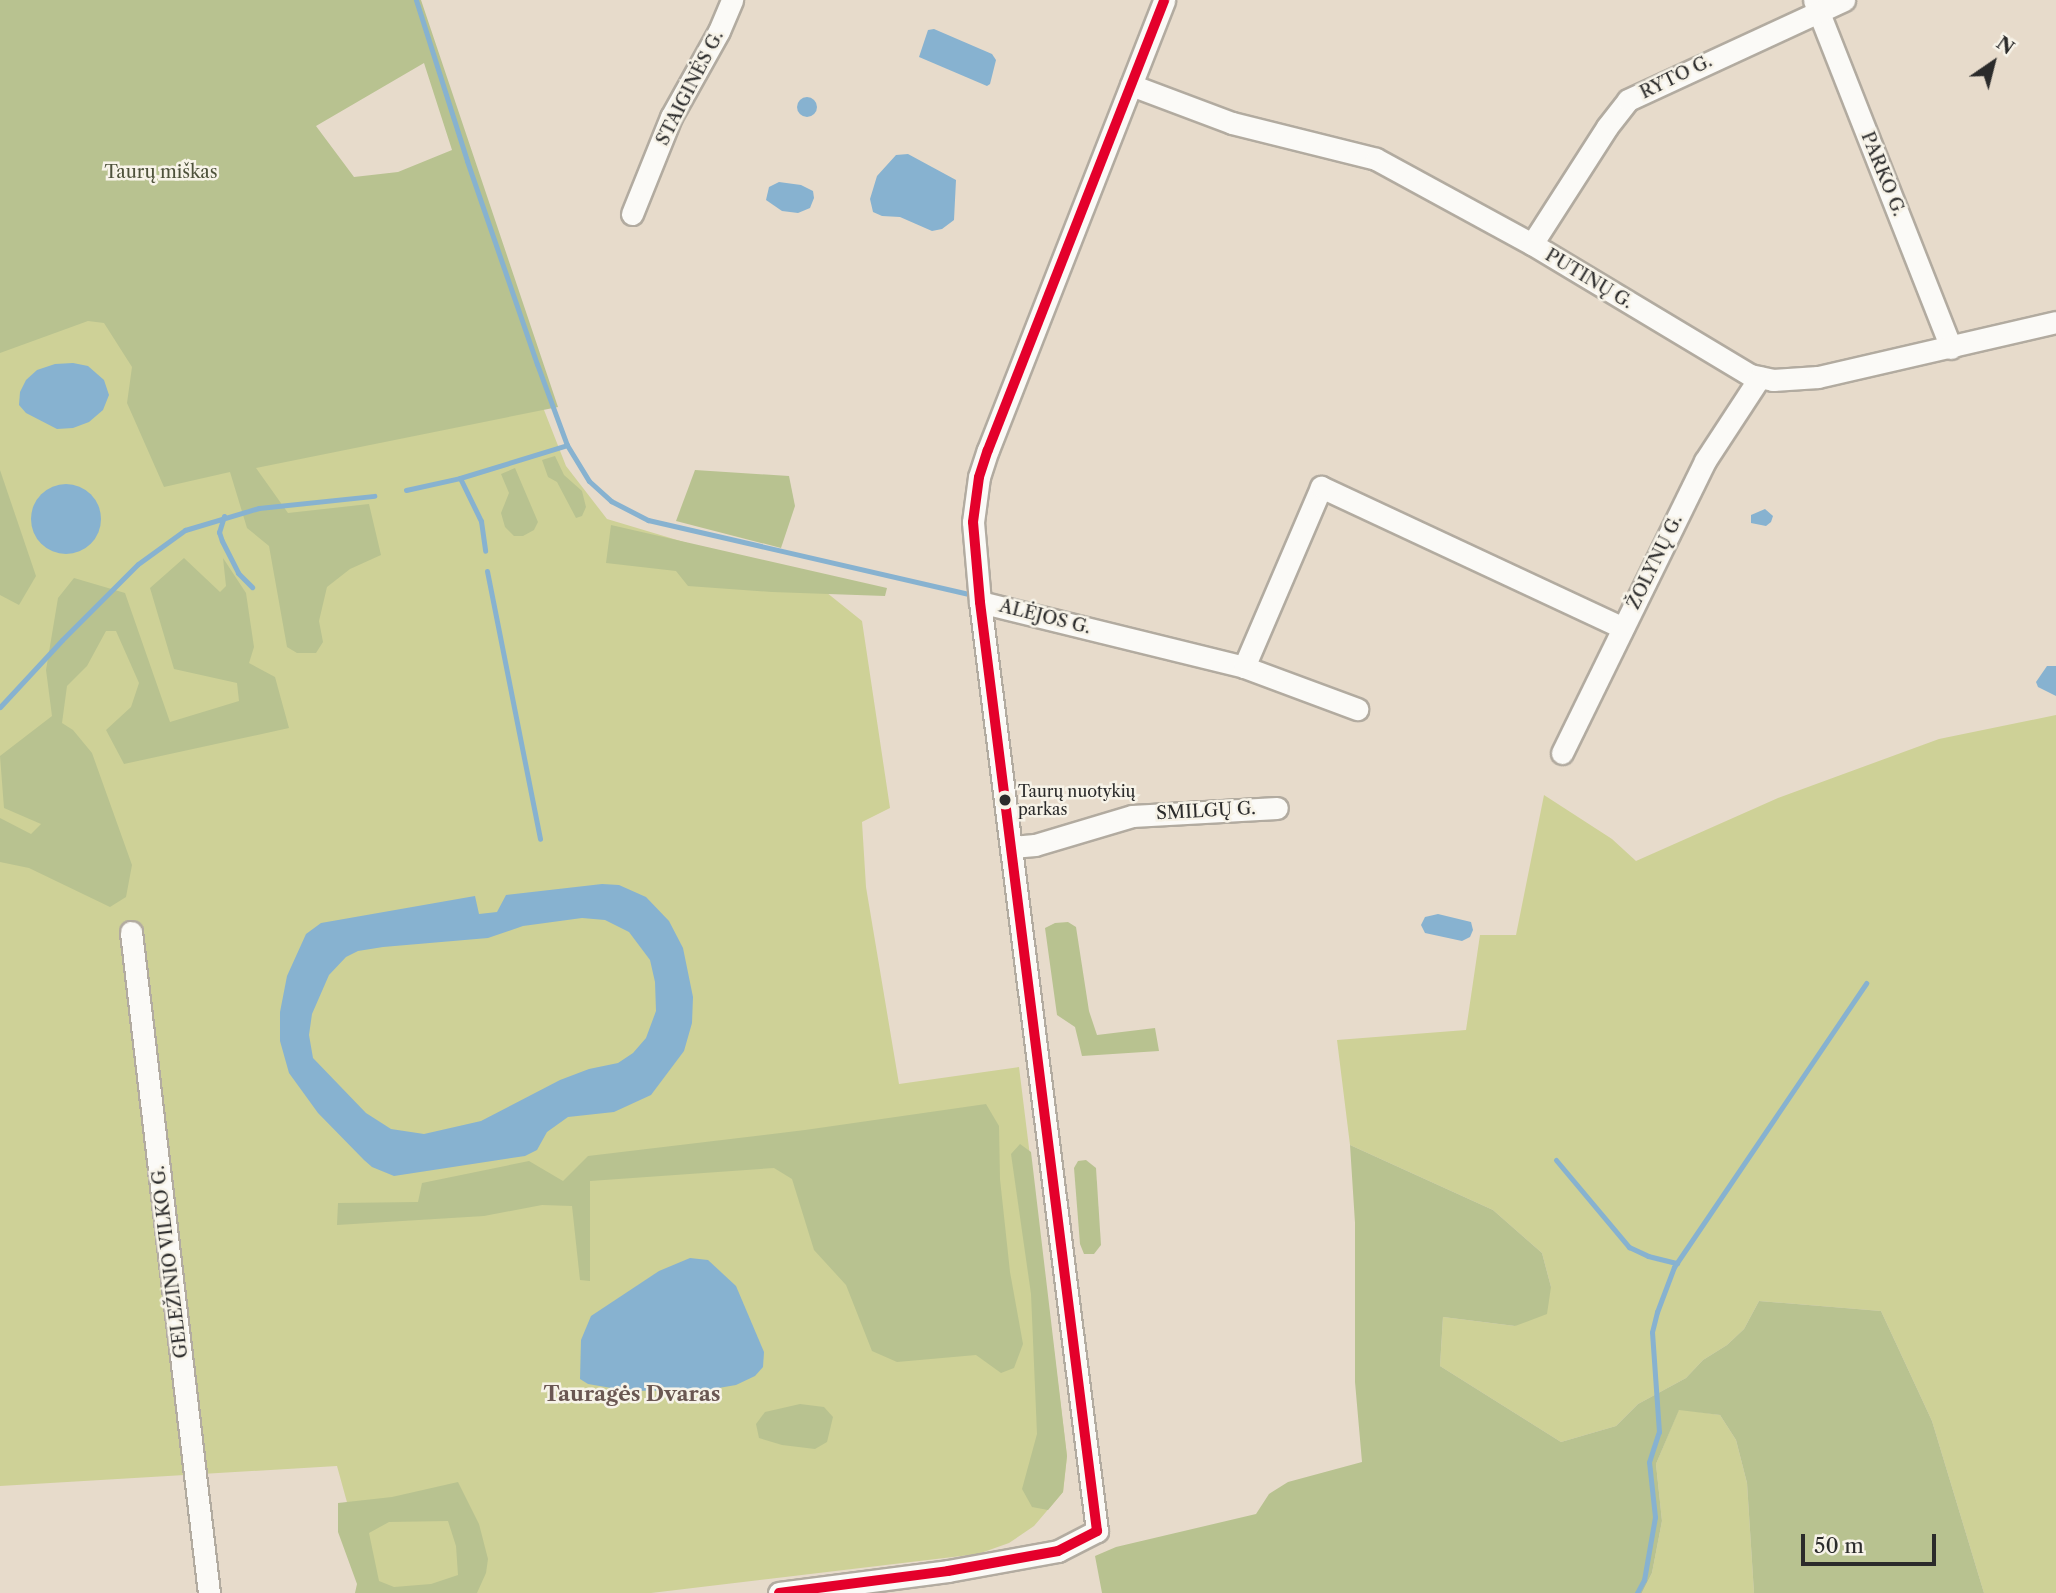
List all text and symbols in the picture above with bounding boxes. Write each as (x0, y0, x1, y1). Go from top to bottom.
street label: STAIGINĖS G. (652, 27, 728, 149)
north arrow (1958, 28, 2028, 98)
text: N (1992, 31, 2019, 60)
street label: RYTO G. (1636, 50, 1716, 104)
street label: PARKO G. (1856, 129, 1910, 219)
park label: Taurų miškas (105, 161, 217, 183)
street label: PUTINŲ G. (1541, 244, 1637, 314)
street label: ŽOLYNŲ G. (1623, 511, 1687, 613)
street label: ALĖJOS G. (997, 595, 1093, 639)
place label: Taurų nuotykių parkas (1018, 781, 1135, 819)
marker: Taurų nuotykių parkas (998, 793, 1012, 807)
street label: SMILGŲ G. (1156, 798, 1256, 824)
street label: GELEŽINIO VILKO G. (147, 1164, 193, 1360)
district label: Tauragės Dvaras (543, 1381, 721, 1407)
scale bar (1804, 1520, 1939, 1564)
text: 50 m (1814, 1533, 1864, 1558)

